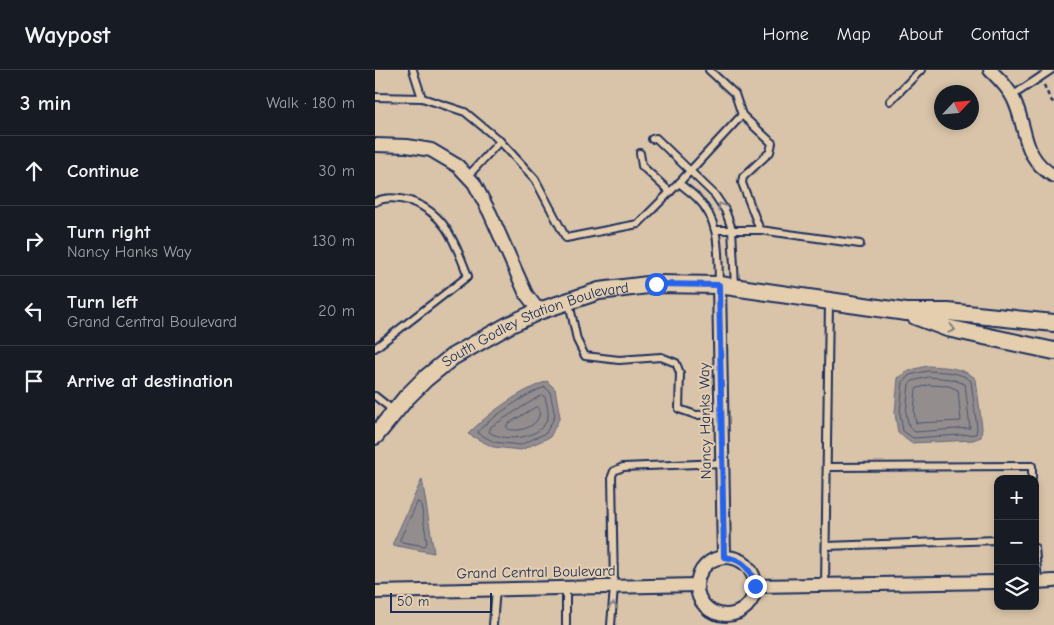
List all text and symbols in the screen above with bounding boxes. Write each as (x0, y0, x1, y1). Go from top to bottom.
text: Waypost (25, 21, 110, 49)
text: Home (762, 24, 809, 45)
text: Map (837, 24, 871, 45)
text: About (899, 24, 943, 45)
text: Contact (971, 24, 1029, 45)
north arrow (934, 85, 979, 130)
text: 3 min (20, 91, 71, 115)
text: Walk · 180 m (266, 94, 355, 112)
icon: ahead (20, 157, 48, 185)
text: Continue (67, 160, 139, 182)
text: 30 m (319, 162, 355, 180)
one-way arrow (718, 202, 728, 211)
text: Turn right (67, 221, 151, 243)
icon: right (20, 227, 48, 255)
text: 130 m (312, 232, 355, 250)
text: Nancy Hanks Way (67, 243, 191, 261)
route start (645, 273, 668, 296)
street label: South Godley Station Boulevard (438, 278, 630, 371)
text: Turn left (67, 291, 138, 313)
icon: left (20, 297, 48, 325)
text: 20 m (318, 302, 355, 320)
text: Grand Central Boulevard (67, 313, 237, 331)
one-way arrow (947, 323, 955, 333)
street label: Nancy Hanks Way (695, 362, 715, 479)
icon: arrive (20, 367, 48, 395)
text: Arrive at destination (67, 370, 233, 392)
map controls (994, 475, 1039, 610)
button: + (994, 475, 1039, 520)
button: − (994, 520, 1039, 565)
street label: Grand Central Boulevard (456, 562, 616, 582)
button: layers (994, 565, 1039, 610)
route end (744, 575, 767, 598)
scale bar (390, 590, 493, 613)
text: 50 m (397, 593, 429, 610)
one-way arrow (607, 602, 618, 610)

